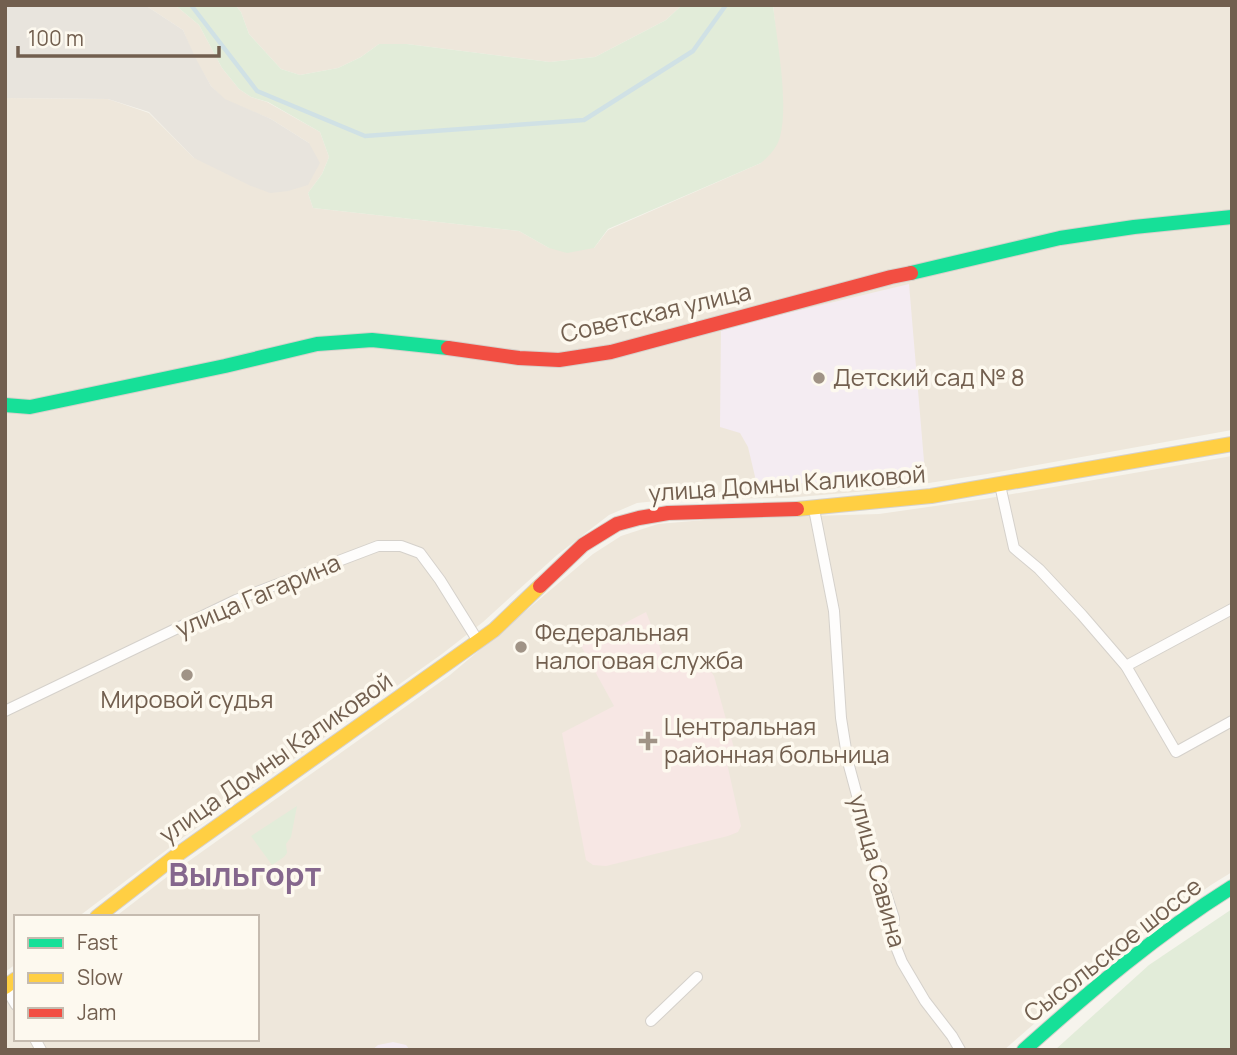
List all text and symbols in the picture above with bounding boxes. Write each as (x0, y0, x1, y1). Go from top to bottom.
scale bar (18, 14, 219, 58)
text: 100 m (28, 24, 84, 52)
street label: Советская улица (557, 274, 754, 349)
place label: Детский сад № 8 (833, 360, 1025, 393)
marker: Детский сад № 8 (811, 370, 827, 386)
street label: улица Домны Каликовой (647, 456, 927, 509)
street label: улица Гагарина (170, 545, 345, 644)
place label: Федеральная налоговая служба (535, 615, 743, 676)
marker: Федеральная налоговая служба (513, 639, 529, 655)
street label: улица Домны Каликовой (152, 664, 398, 850)
marker: Мировой судья (179, 667, 195, 683)
place label: Мировой судья (100, 682, 274, 715)
place label: Центральная районная больница (664, 709, 890, 770)
marker: Центральная районная больница (638, 731, 658, 751)
street label: улица Савина (842, 790, 915, 951)
district label: Выльгорт (169, 852, 321, 896)
street label: Сысольское шоссе (1016, 869, 1208, 1029)
legend (14, 915, 259, 1041)
text: Fast (77, 928, 118, 956)
text: Slow (77, 963, 123, 991)
text: Jam (77, 998, 116, 1026)

